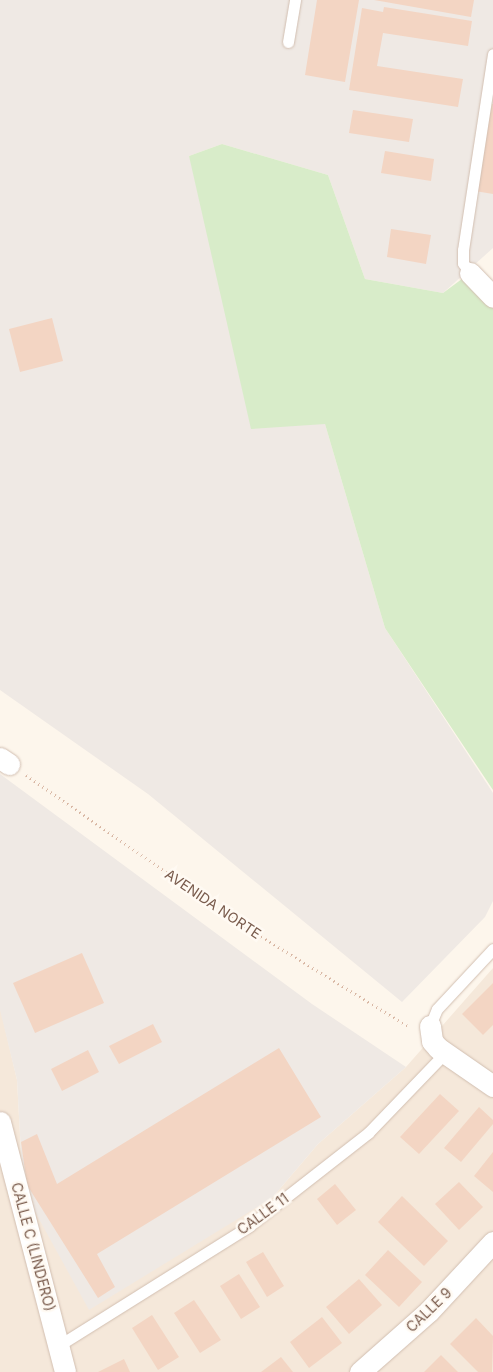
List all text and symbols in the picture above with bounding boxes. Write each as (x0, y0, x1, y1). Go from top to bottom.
street label: AVENIDA NORTE (162, 866, 264, 942)
street label: CALLE C (LINDERO) (8, 1181, 58, 1313)
street label: CALLE 11 (234, 1190, 292, 1238)
street label: CALLE 9 (403, 1284, 455, 1336)

